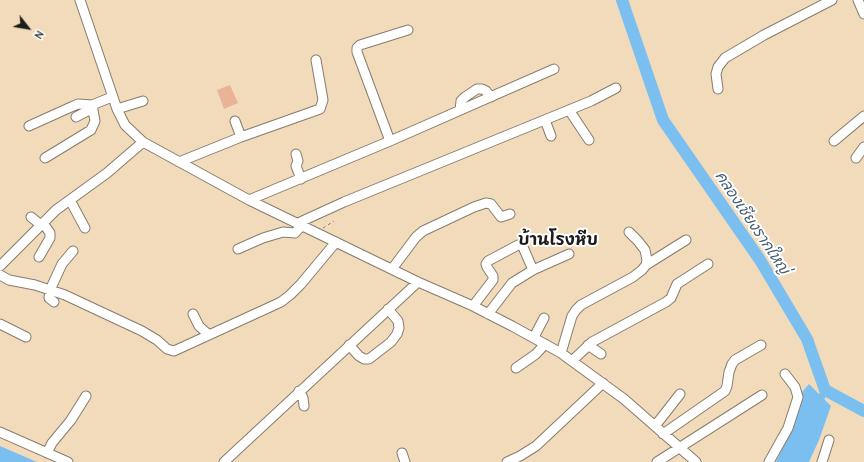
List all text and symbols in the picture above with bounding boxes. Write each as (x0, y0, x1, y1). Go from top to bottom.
north arrow (8, 8, 48, 48)
text: N (31, 28, 46, 41)
water label: คลองเชียงรากใหญ่ (711, 168, 793, 278)
district label: บ้านโรงหีบ (518, 230, 598, 250)

